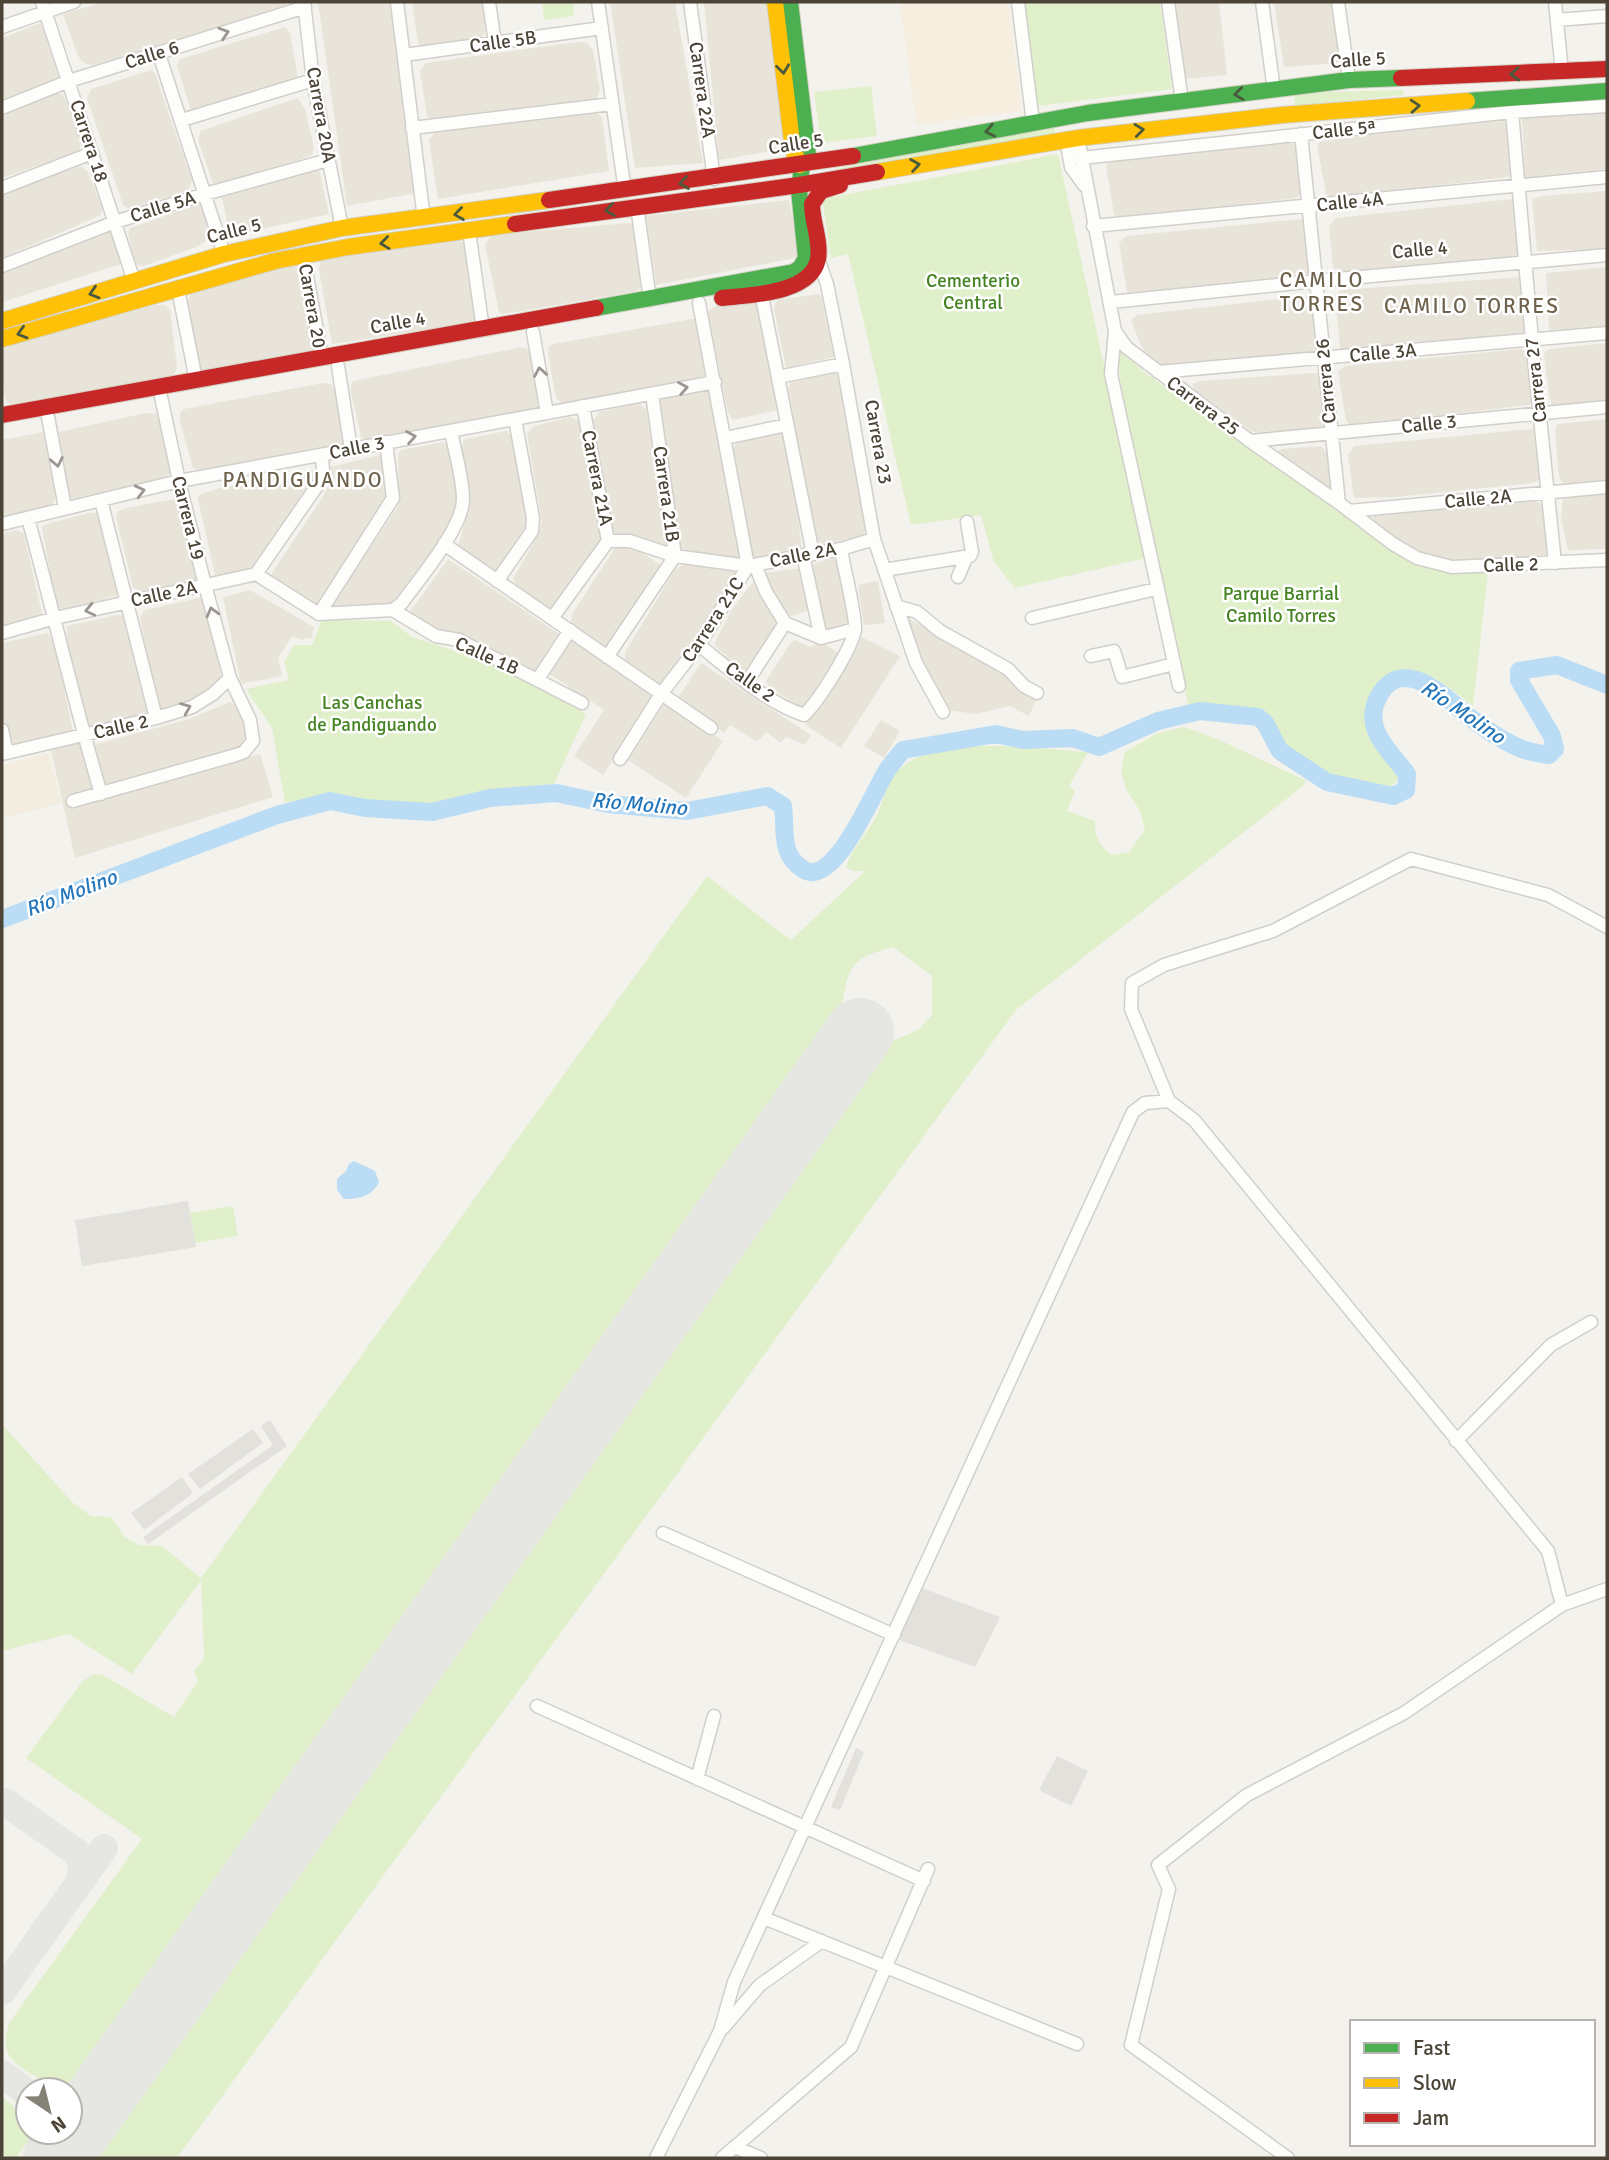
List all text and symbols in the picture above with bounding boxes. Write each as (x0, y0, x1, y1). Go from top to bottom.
street label: Calle 5B (468, 25, 538, 59)
one-way arrow (218, 26, 230, 41)
street label: Calle 6 (122, 35, 182, 75)
street label: Carrera 22A (683, 40, 721, 140)
street label: Calle 5 (1329, 46, 1387, 74)
one-way arrow (776, 64, 791, 75)
street label: Carrera 20A (301, 65, 341, 165)
one-way arrow (1509, 66, 1520, 81)
one-way arrow (1233, 86, 1245, 101)
street label: Carrera 18 (64, 97, 114, 185)
one-way arrow (1410, 98, 1421, 113)
street label: Calle 5ª (1311, 115, 1377, 145)
one-way arrow (984, 123, 996, 138)
one-way arrow (1134, 123, 1145, 138)
street label: Calle 5 (767, 128, 825, 160)
one-way arrow (909, 158, 921, 173)
one-way arrow (678, 175, 690, 190)
street label: Calle 5A (127, 186, 199, 228)
street label: Calle 4A (1315, 187, 1385, 217)
one-way arrow (604, 203, 616, 218)
one-way arrow (453, 206, 465, 221)
street label: Calle 5 (204, 213, 264, 249)
one-way arrow (379, 235, 391, 250)
street label: Calle 4 (1391, 236, 1449, 264)
street label: Carrera 20 (293, 262, 331, 350)
district label: CAMILO TORRES (1280, 267, 1364, 317)
park label: Cementerio Central (926, 269, 1020, 315)
one-way arrow (88, 285, 100, 299)
district label: CAMILO TORRES (1384, 293, 1560, 319)
street label: Calle 4 (368, 306, 428, 340)
one-way arrow (16, 325, 28, 340)
street label: Carrera 27 (1520, 336, 1552, 424)
street label: Carrera 26 (1310, 337, 1342, 425)
street label: Calle 3A (1348, 338, 1418, 368)
one-way arrow (533, 366, 548, 378)
street label: Carrera 25 (1162, 371, 1244, 441)
one-way arrow (677, 381, 689, 396)
street label: Carrera 23 (859, 398, 897, 486)
street label: Calle 3 (1400, 409, 1458, 439)
street label: Carrera 21A (576, 428, 618, 528)
street label: Calle 3 (327, 431, 387, 465)
one-way arrow (405, 431, 417, 446)
street label: Carrera 21B (647, 444, 685, 544)
one-way arrow (48, 456, 63, 468)
district label: PANDIGUANDO (222, 467, 384, 493)
street label: Carrera 19 (166, 474, 210, 562)
one-way arrow (133, 484, 145, 499)
street label: Calle 2A (1443, 484, 1513, 514)
street label: Calle 2A (768, 537, 839, 573)
street label: Calle 2 (1483, 552, 1539, 578)
street label: Carrera 21C (677, 573, 749, 667)
street label: Calle 2A (129, 575, 200, 613)
park label: Parque Barrial Camilo Torres (1223, 582, 1339, 628)
one-way arrow (85, 602, 97, 616)
one-way arrow (206, 606, 221, 618)
street label: Calle 1B (451, 631, 523, 681)
street label: Calle 2 (720, 656, 780, 708)
water label: Río Molino (1416, 674, 1511, 750)
park label: Las Canchas de Pandiguando (307, 691, 437, 737)
one-way arrow (180, 702, 192, 716)
street label: Calle 2 (91, 709, 151, 745)
water label: Río Molino (590, 787, 689, 821)
water label: Río Molino (22, 863, 121, 922)
legend (1350, 2020, 1595, 2146)
text: Fast (1413, 2035, 1450, 2061)
text: Slow (1413, 2070, 1457, 2096)
north arrow (14, 2076, 84, 2146)
text: Jam (1413, 2105, 1449, 2131)
text: N (46, 2110, 70, 2138)

